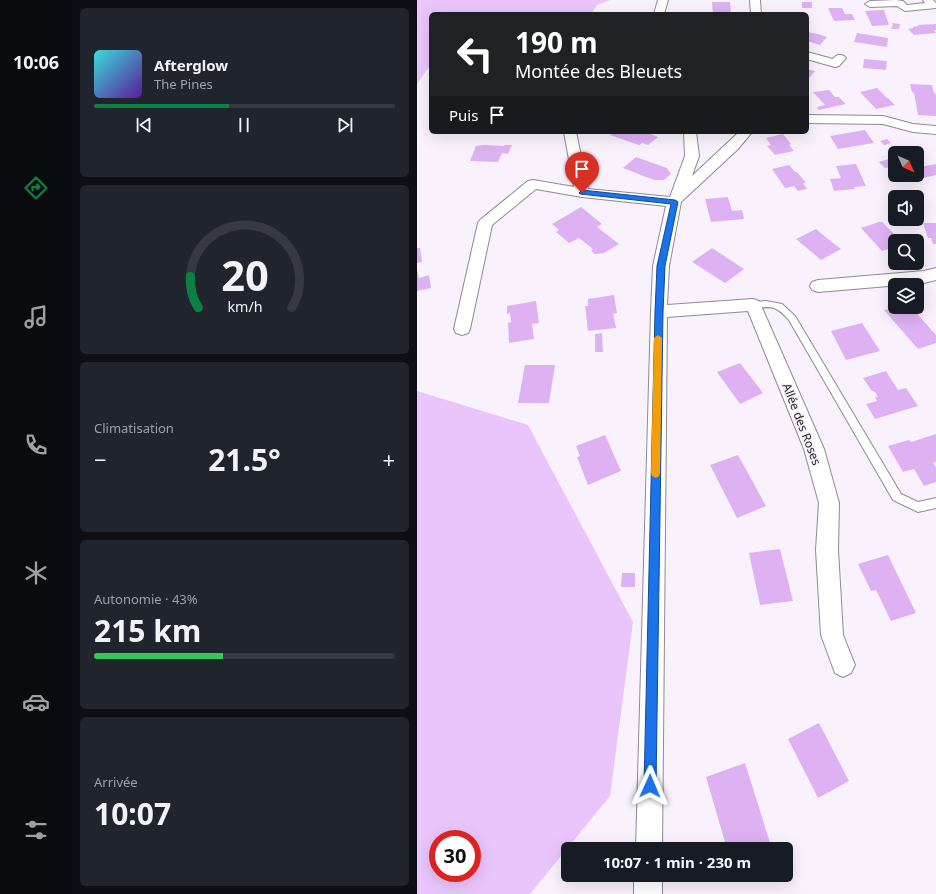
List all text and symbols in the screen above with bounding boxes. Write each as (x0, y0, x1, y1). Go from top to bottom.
text: 190 m (515, 23, 598, 61)
icon: left (449, 28, 501, 80)
text: 10:06 (13, 50, 59, 74)
text: Afterglow (154, 55, 228, 75)
text: Montée des Bleuets (515, 59, 682, 83)
text: The Pines (154, 75, 213, 93)
icon: arrive (486, 104, 508, 126)
text: Puis (449, 105, 478, 125)
icon: previous (133, 114, 155, 136)
icon: pause (233, 114, 255, 136)
icon: next (334, 114, 356, 136)
north arrow (888, 146, 924, 182)
map controls (888, 146, 924, 314)
pin (565, 152, 599, 193)
icon: arrive (571, 158, 593, 180)
icon: directions (22, 174, 50, 202)
button: sound (888, 190, 924, 226)
button: search (888, 234, 924, 270)
text: 20 (221, 247, 268, 303)
button: layers (888, 278, 924, 314)
text: km/h (227, 296, 262, 315)
icon: music (22, 303, 50, 331)
street label: Allée des Roses (779, 381, 826, 468)
text: Climatisation (94, 419, 174, 437)
icon: phone (22, 431, 50, 459)
text: 21.5° (208, 439, 281, 480)
text: − (94, 444, 107, 474)
text: + (382, 444, 395, 474)
icon: climate (22, 559, 50, 587)
text: Autonomie · 43% (94, 590, 198, 608)
text: 215 km (94, 610, 201, 651)
icon: car (22, 688, 50, 716)
position arrow (629, 765, 671, 807)
text: Arrivée (94, 773, 138, 791)
text: 10:07 (94, 793, 171, 834)
icon: filters (22, 816, 50, 844)
speed limit sign: 30 (429, 830, 481, 882)
text: 10:07 · 1 min · 230 m (603, 852, 751, 872)

